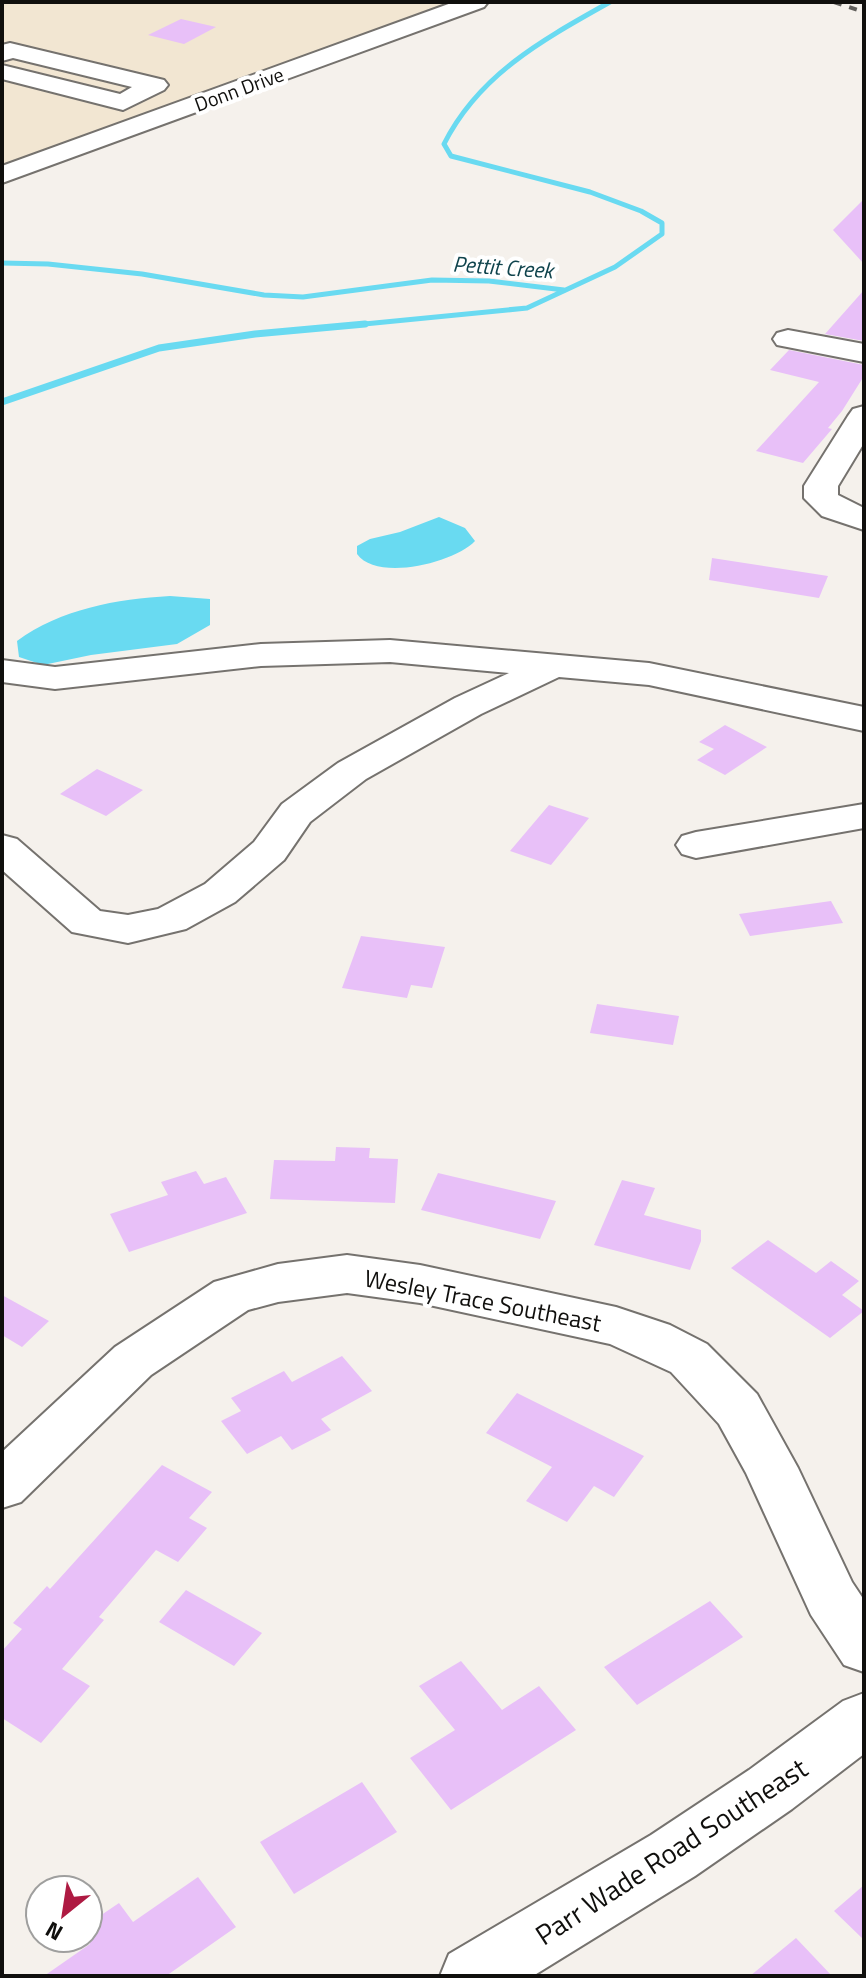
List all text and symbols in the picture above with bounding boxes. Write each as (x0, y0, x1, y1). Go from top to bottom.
street label: Donn Drive (190, 59, 288, 119)
water label: Pettit Creek (452, 247, 556, 288)
street label: Wesley Trace Southeast (362, 1259, 605, 1341)
street label: Parr Wade Road Southeast (526, 1747, 816, 1955)
north arrow (24, 1874, 104, 1954)
text: N (39, 1913, 69, 1950)

